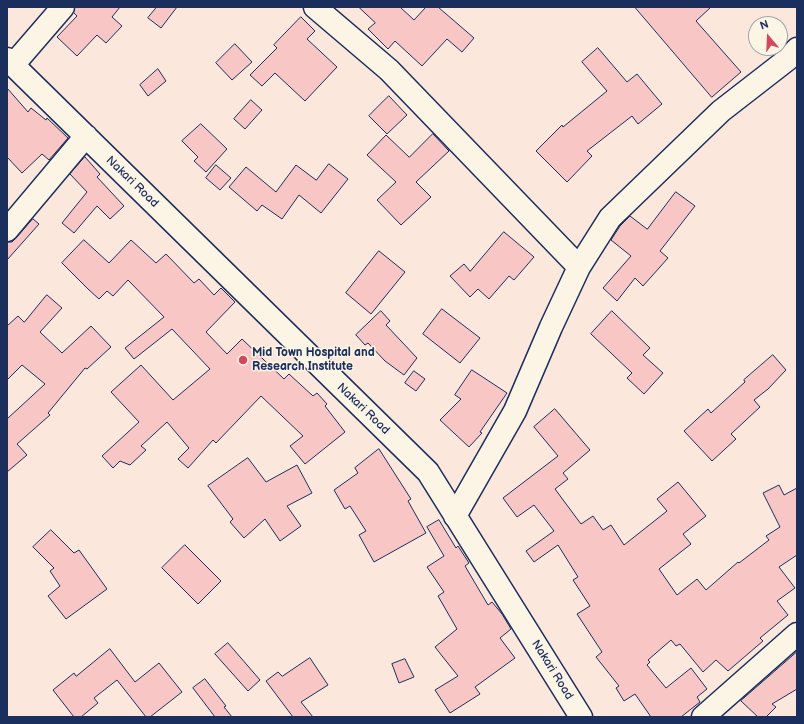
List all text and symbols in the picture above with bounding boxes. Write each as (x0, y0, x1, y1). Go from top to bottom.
north arrow (748, 16, 788, 56)
text: N (758, 18, 770, 33)
street label: Nakari Road (103, 153, 161, 211)
place label: Mid Town Hospital and Research Institute (252, 346, 375, 374)
marker: Mid Town Hospital and Research Institute (237, 354, 249, 366)
street label: Nakari Road (334, 380, 392, 438)
street label: Nakari Road (528, 637, 576, 703)

